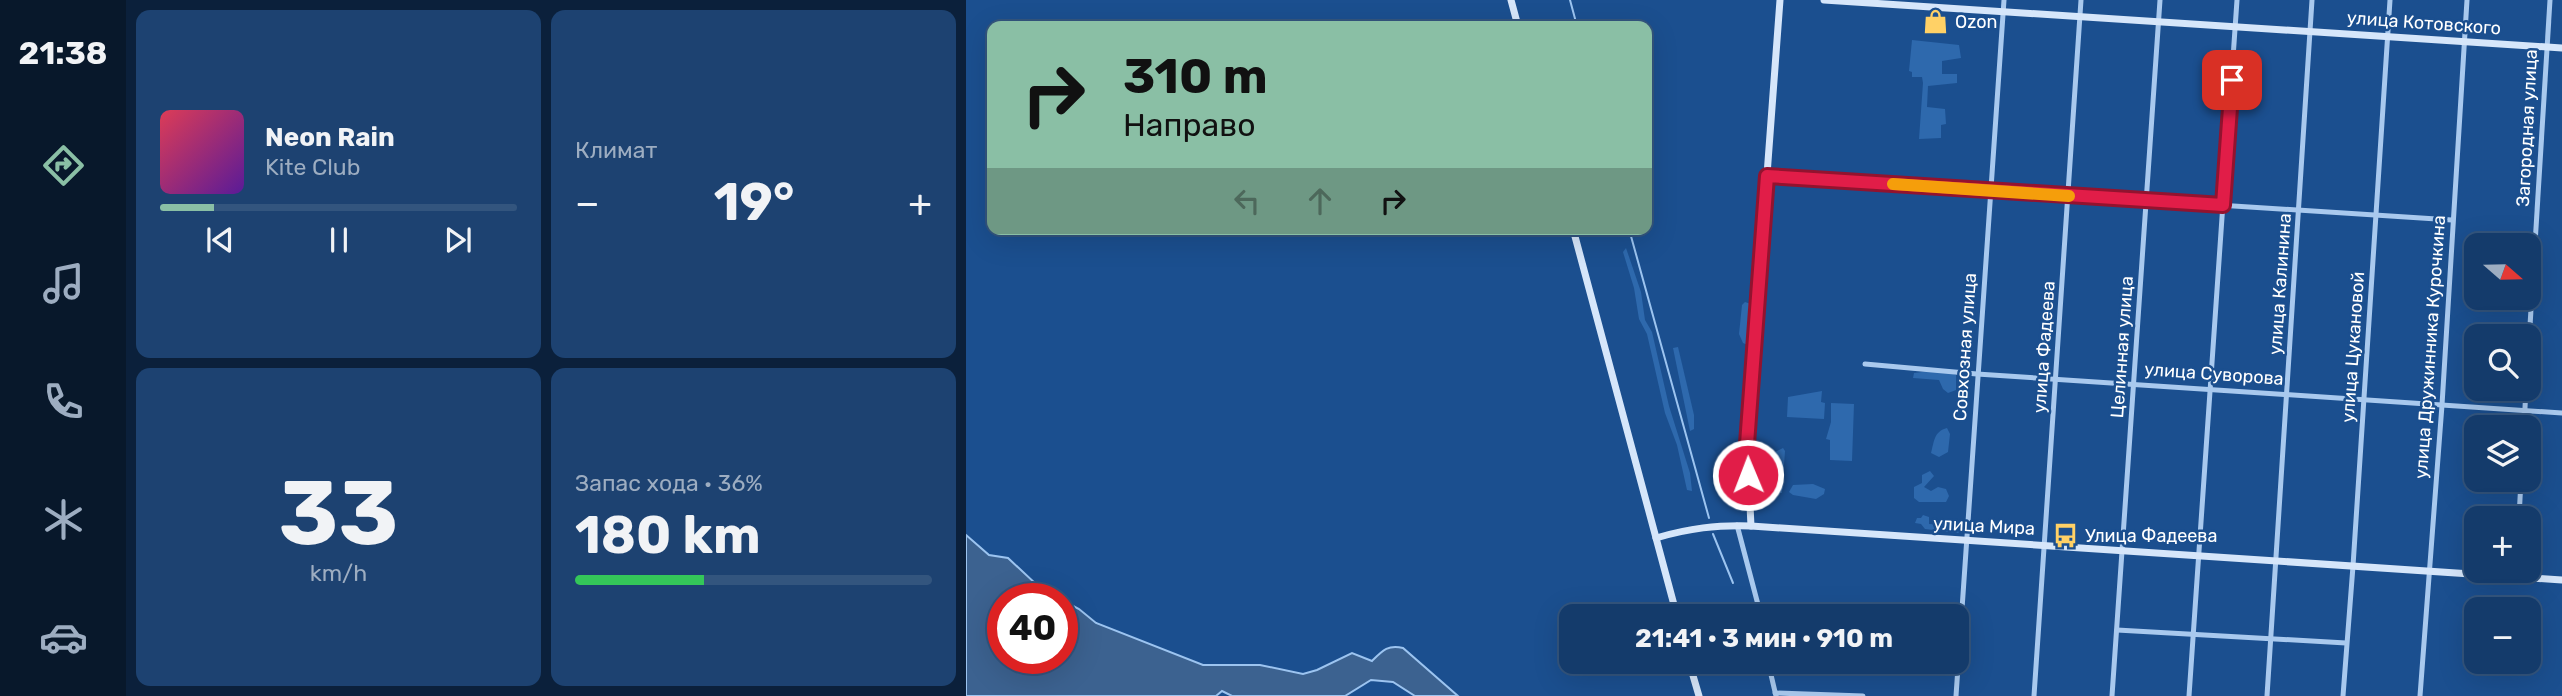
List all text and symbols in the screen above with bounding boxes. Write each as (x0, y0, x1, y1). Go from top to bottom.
street label: улица Котовского (2346, 7, 2502, 39)
shop icon: Ozon (1921, 8, 1949, 36)
place label: Ozon (1955, 11, 1997, 33)
text: 21:38 (19, 34, 107, 72)
text: 310 m (1123, 47, 1268, 105)
icon: right (1008, 49, 1099, 140)
street label: Загородная улица (2512, 49, 2542, 207)
pin (2202, 50, 2262, 110)
icon: arrive (2213, 61, 2251, 99)
text: Направо (1123, 106, 1256, 144)
text: Neon Rain (265, 122, 395, 153)
text: Климат (575, 136, 657, 164)
icon: directions (39, 141, 88, 190)
text: Kite Club (265, 153, 360, 181)
text: 19° (714, 171, 794, 233)
text: − (575, 180, 600, 226)
text: + (908, 180, 932, 226)
icon: left (1228, 182, 1266, 220)
icon: ahead (1301, 182, 1339, 220)
icon: right (1374, 182, 1412, 220)
street label: улица Калинина (2264, 212, 2296, 356)
street label: улица Дружинника Курочкина (2410, 214, 2450, 480)
icon: previous (201, 221, 239, 259)
icon: pause (320, 221, 358, 259)
icon: next (439, 221, 477, 259)
north arrow (2464, 233, 2541, 310)
map controls (2464, 233, 2541, 674)
icon: music (39, 259, 88, 308)
street label: улица Цукановой (2337, 271, 2369, 423)
street label: Совхозная улица (1949, 272, 1981, 422)
street label: Целинная улица (2106, 275, 2138, 419)
street label: улица Фадеева (2028, 280, 2060, 414)
button: search (2464, 324, 2541, 401)
street label: улица Суворова (2144, 358, 2284, 390)
icon: phone (39, 377, 88, 426)
button: layers (2464, 415, 2541, 492)
position arrow (1711, 438, 1785, 512)
text: 33 (279, 459, 398, 567)
text: Запас хода · 36% (575, 469, 763, 497)
icon: climate (39, 495, 88, 544)
text: 180 km (575, 504, 761, 566)
button: + (2464, 506, 2541, 583)
street label: улица Мира (1932, 512, 2036, 540)
bus stop icon: Улица Фадеева (2051, 522, 2079, 550)
place label: Улица Фадеева (2085, 525, 2217, 547)
text: km/h (310, 559, 367, 587)
speed limit sign: 40 (987, 583, 1078, 674)
button: − (2464, 597, 2541, 674)
icon: car (39, 613, 88, 662)
text: 21:41 · 3 мин · 910 m (1635, 623, 1893, 654)

